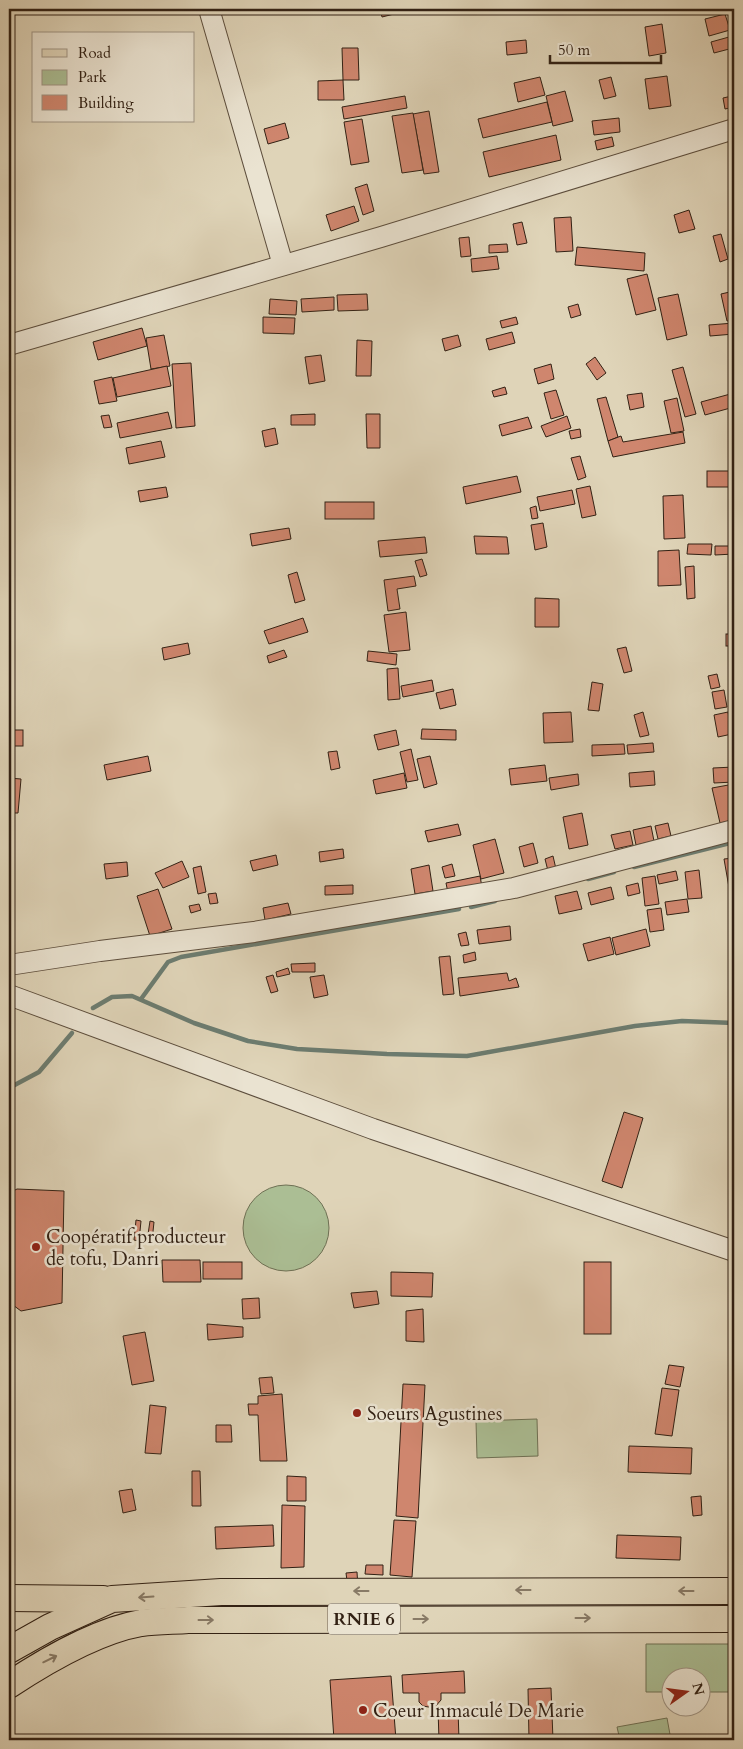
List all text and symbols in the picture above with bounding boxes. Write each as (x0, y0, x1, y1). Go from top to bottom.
legend (32, 32, 195, 122)
scale bar (550, 32, 662, 64)
text: 50 m (558, 40, 590, 60)
text: Road (78, 43, 111, 63)
text: Park (78, 67, 107, 87)
text: Building (78, 93, 134, 113)
place label: Coopératif producteur de tofu, Danri (46, 1224, 226, 1272)
marker: Coopératif producteur de tofu, Danri (30, 1241, 42, 1253)
place label: Soeurs Agustines (367, 1401, 502, 1427)
marker: Soeurs Agustines (351, 1407, 363, 1419)
one-way arrow (515, 1585, 532, 1595)
one-way arrow (353, 1586, 369, 1596)
one-way arrow (678, 1586, 694, 1596)
one-way arrow (138, 1592, 154, 1601)
road number: RNIE 6 (328, 1604, 400, 1635)
one-way arrow (412, 1614, 428, 1624)
one-way arrow (575, 1614, 591, 1623)
one-way arrow (197, 1615, 213, 1625)
one-way arrow (42, 1654, 57, 1663)
north arrow (660, 1666, 710, 1716)
text: N (687, 1681, 709, 1697)
place label: Coeur Inmaculé De Marie (373, 1698, 584, 1724)
marker: Coeur Inmaculé De Marie (357, 1704, 369, 1716)

